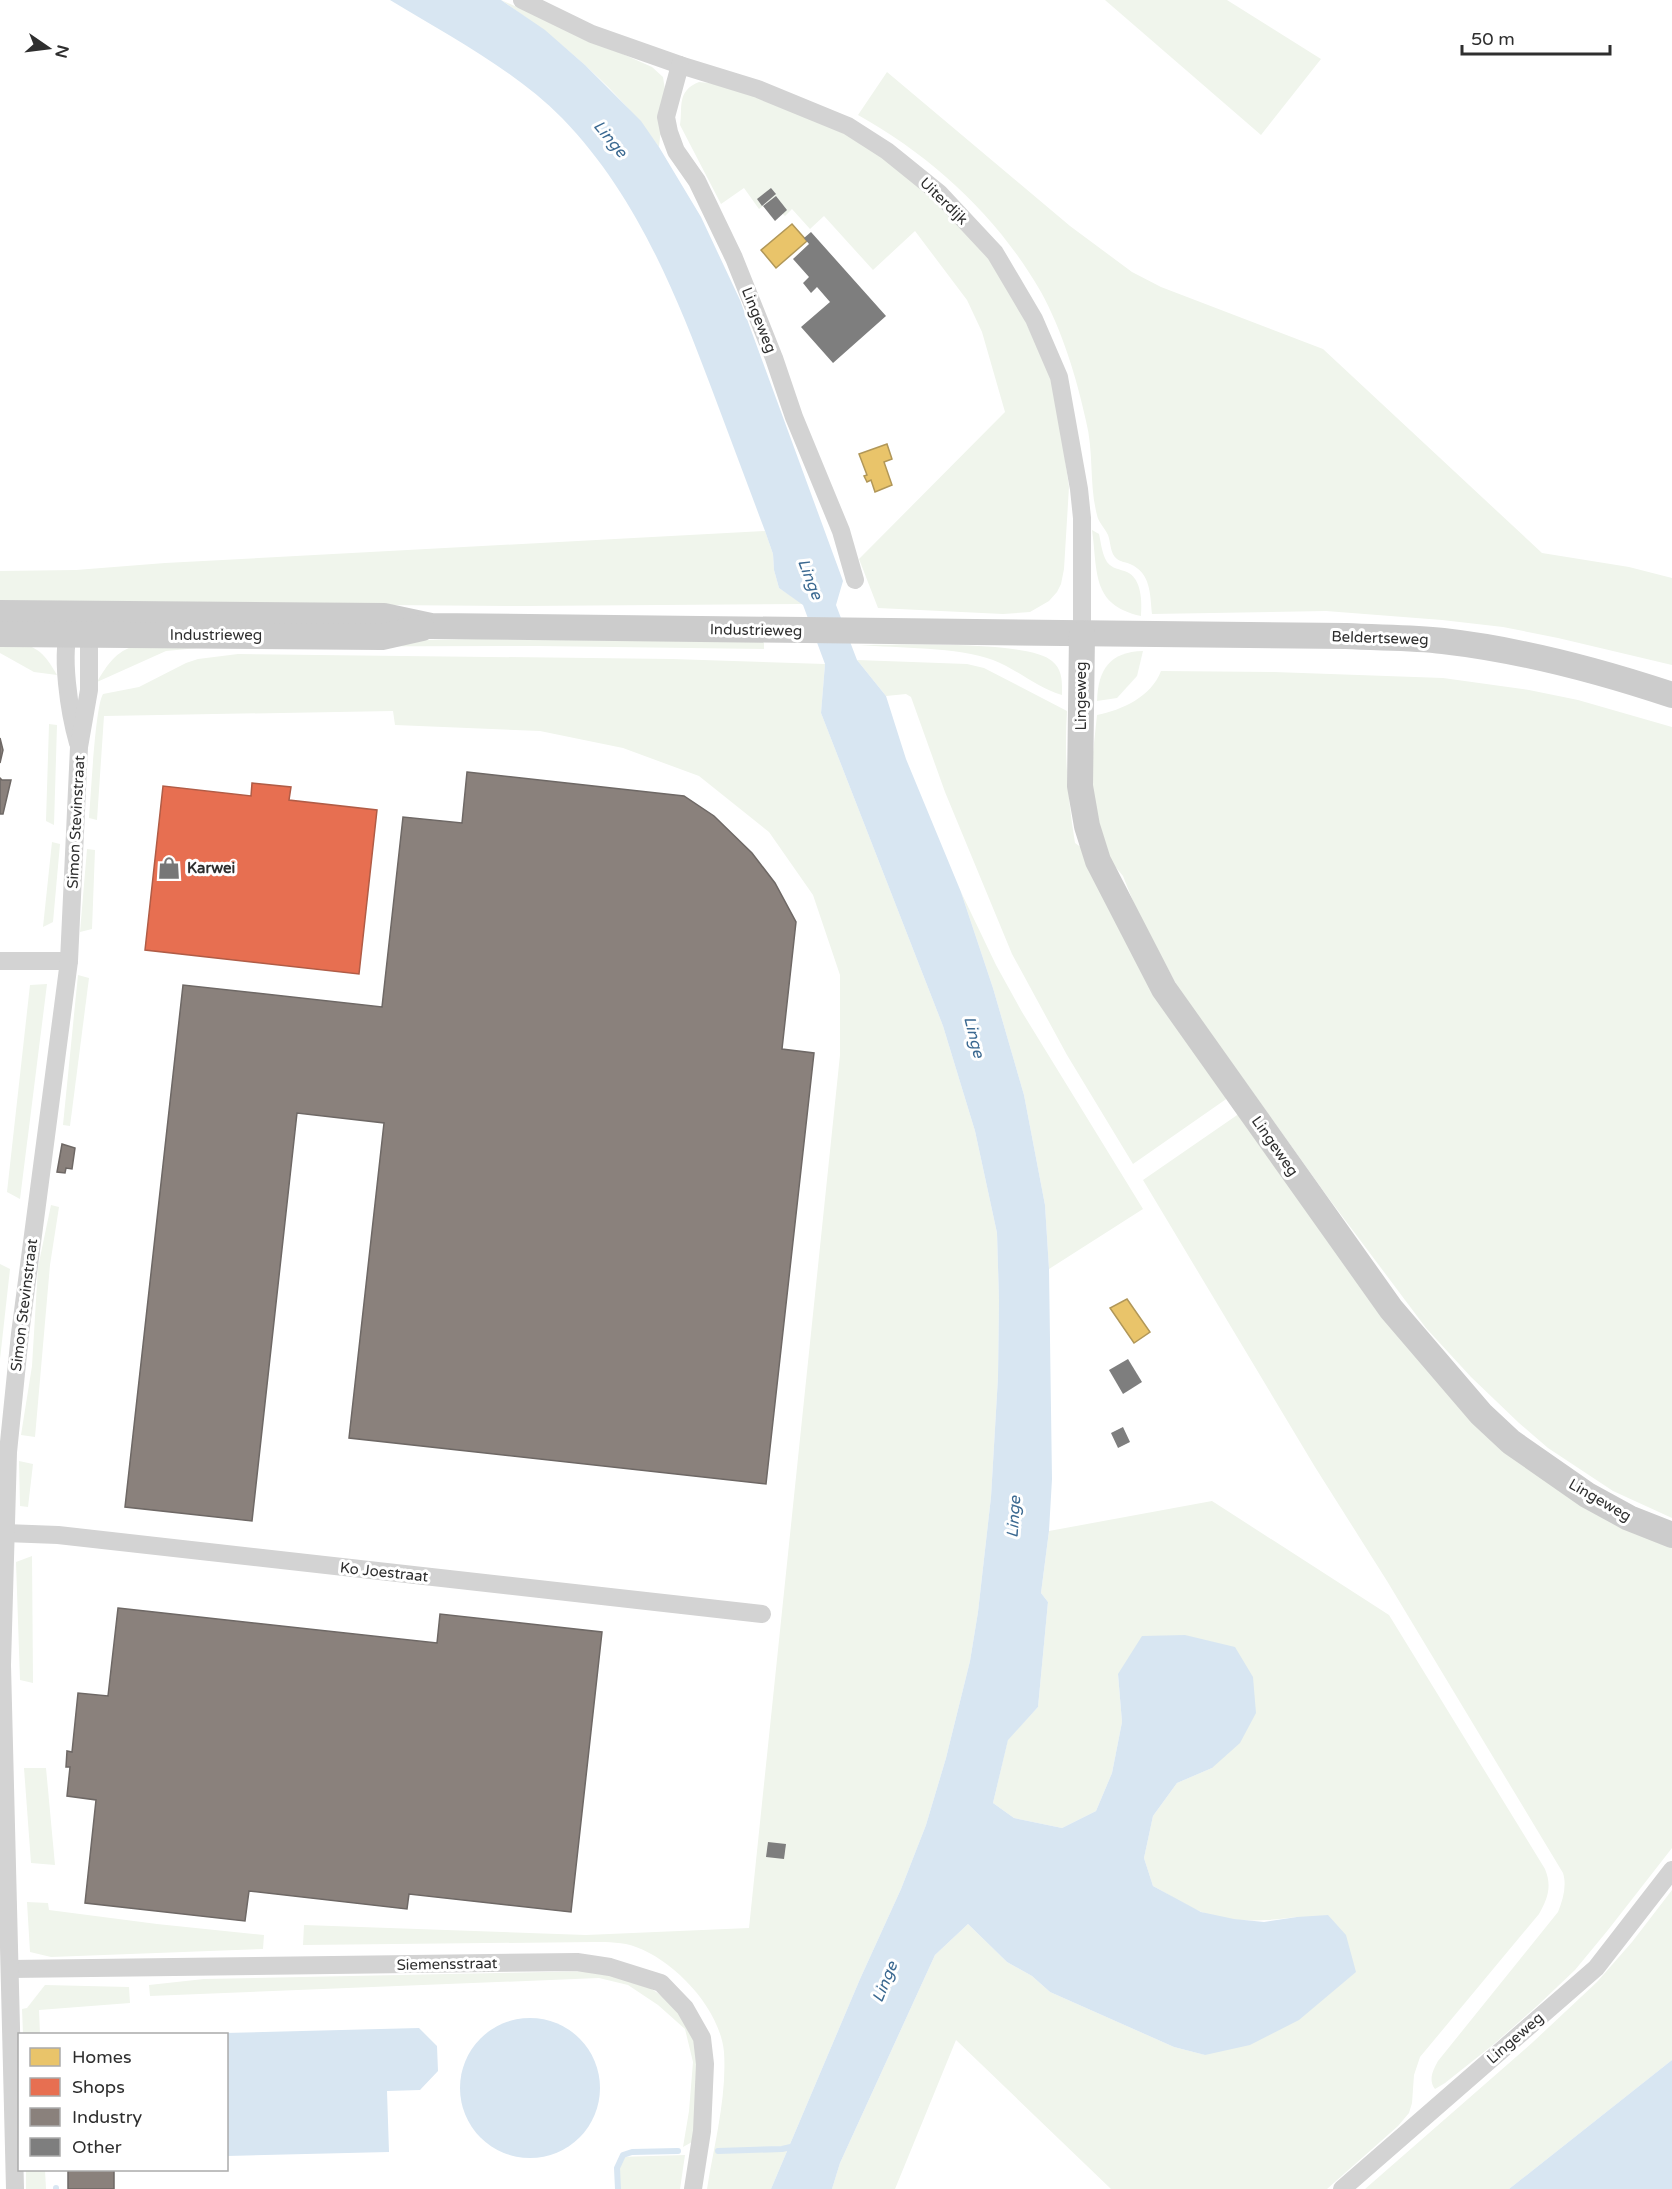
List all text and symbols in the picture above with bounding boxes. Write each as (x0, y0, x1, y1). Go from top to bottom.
north arrow (18, 18, 78, 78)
scale bar (1462, 18, 1610, 56)
text: 50 m (1471, 28, 1515, 50)
text: N (50, 43, 73, 60)
water label: Linge (589, 116, 632, 162)
street label: Uiterdijk (916, 174, 972, 228)
street label: Lingeweg (738, 285, 780, 355)
water label: Linge (793, 556, 827, 603)
street label: Industrieweg (710, 620, 802, 640)
street label: Industrieweg (170, 626, 262, 644)
street label: Beldertseweg (1331, 627, 1429, 649)
street label: Lingeweg (1072, 661, 1090, 731)
street label: Simon Stevinstraat (64, 755, 88, 889)
shop icon: Karwei (156, 855, 182, 881)
place label: Karwei (187, 859, 235, 877)
water label: Linge (959, 1014, 989, 1061)
street label: Lingeweg (1248, 1113, 1302, 1179)
street label: Simon Stevinstraat (7, 1237, 41, 1372)
street label: Lingeweg (1566, 1475, 1634, 1525)
water label: Linge (1003, 1494, 1026, 1539)
street label: Ko Joestraat (339, 1558, 429, 1586)
street label: Siemensstraat (396, 1954, 498, 1974)
water label: Linge (868, 1958, 903, 2005)
street label: Lingeweg (1483, 2009, 1547, 2067)
legend (18, 2033, 228, 2171)
text: Homes (72, 2046, 132, 2068)
text: Shops (72, 2076, 125, 2098)
text: Industry (72, 2106, 143, 2128)
text: Other (72, 2136, 122, 2158)

